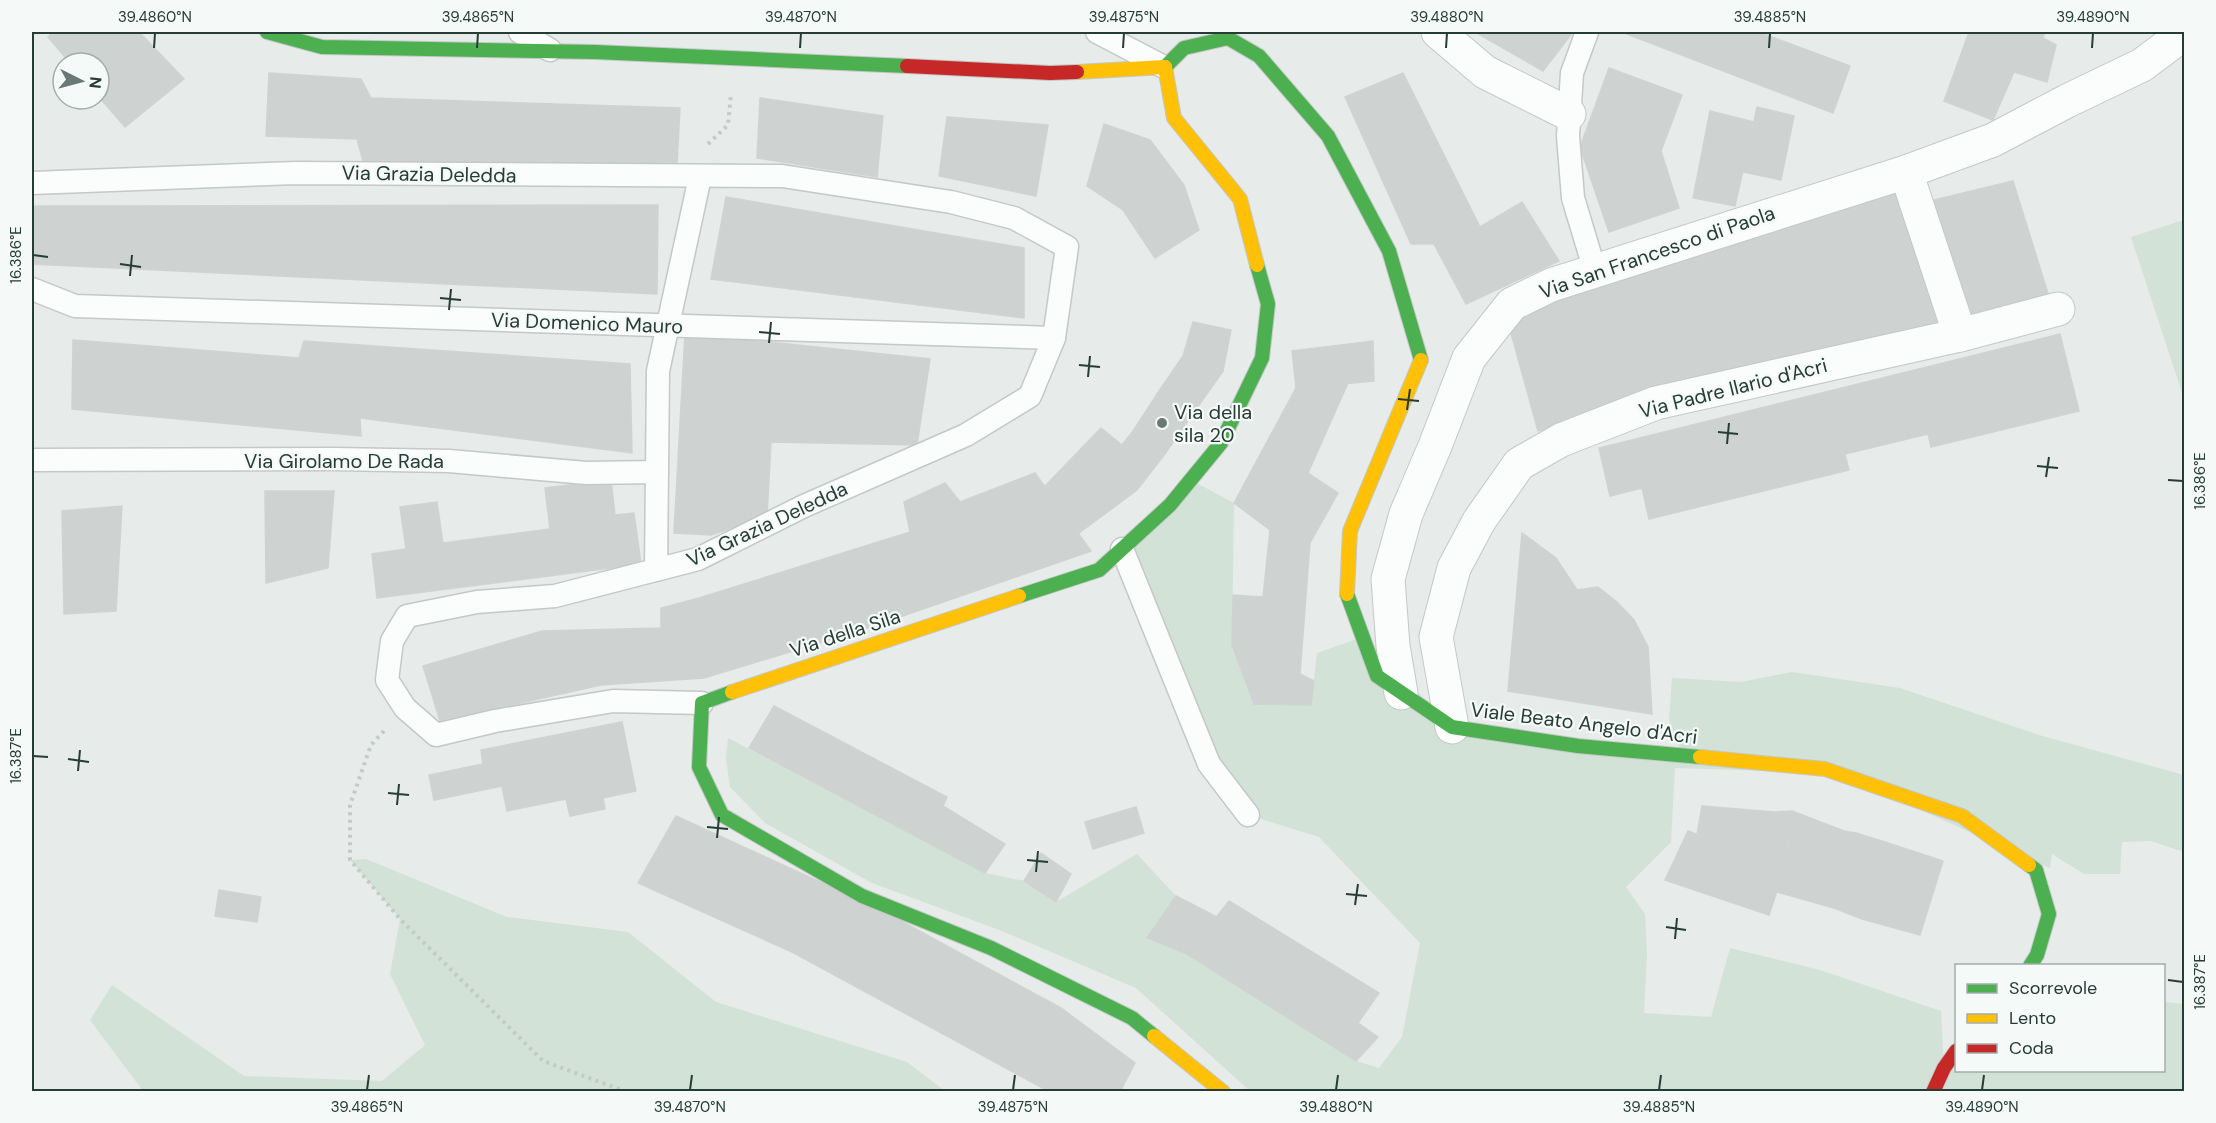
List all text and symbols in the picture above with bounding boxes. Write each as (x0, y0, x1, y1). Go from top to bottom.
text: 39.4860°N (118, 7, 192, 27)
text: 39.4865°N (442, 7, 514, 27)
text: 39.4870°N (765, 7, 837, 27)
text: 39.4875°N (1089, 7, 1159, 27)
text: 39.4880°N (1410, 7, 1484, 27)
text: 39.4885°N (1734, 7, 1806, 27)
text: 39.4890°N (2056, 7, 2130, 27)
north arrow (51, 51, 111, 111)
text: N (84, 76, 106, 89)
street label: Via Grazia Deledda (341, 159, 517, 189)
street label: Via San Francesco di Paola (1536, 199, 1778, 305)
text: 16.386°E (6, 226, 26, 284)
street label: Via Domenico Mauro (491, 307, 683, 339)
street label: Via Padre Ilario d'Acri (1636, 352, 1830, 424)
place label: Via della sila 20 (1174, 399, 1252, 448)
marker: Via della sila 20 (1155, 416, 1169, 430)
street label: Via Girolamo De Rada (244, 448, 444, 474)
text: 16.386°E (2190, 452, 2210, 510)
street label: Via Grazia Deledda (682, 475, 852, 573)
street label: Via della Sila (786, 603, 904, 663)
street label: Viale Beato Angelo d'Acri (1469, 696, 1699, 750)
text: 16.387°E (6, 728, 26, 784)
text: 16.387°E (2190, 954, 2210, 1010)
legend (1955, 964, 2165, 1072)
text: Scorrevole (2009, 976, 2097, 1000)
text: Lento (2009, 1006, 2056, 1030)
text: Coda (2009, 1036, 2054, 1060)
text: 39.4865°N (331, 1097, 403, 1117)
text: 39.4870°N (654, 1097, 726, 1117)
text: 39.4875°N (978, 1097, 1048, 1117)
text: 39.4880°N (1299, 1097, 1373, 1117)
text: 39.4885°N (1623, 1097, 1695, 1117)
text: 39.4890°N (1945, 1097, 2019, 1117)

